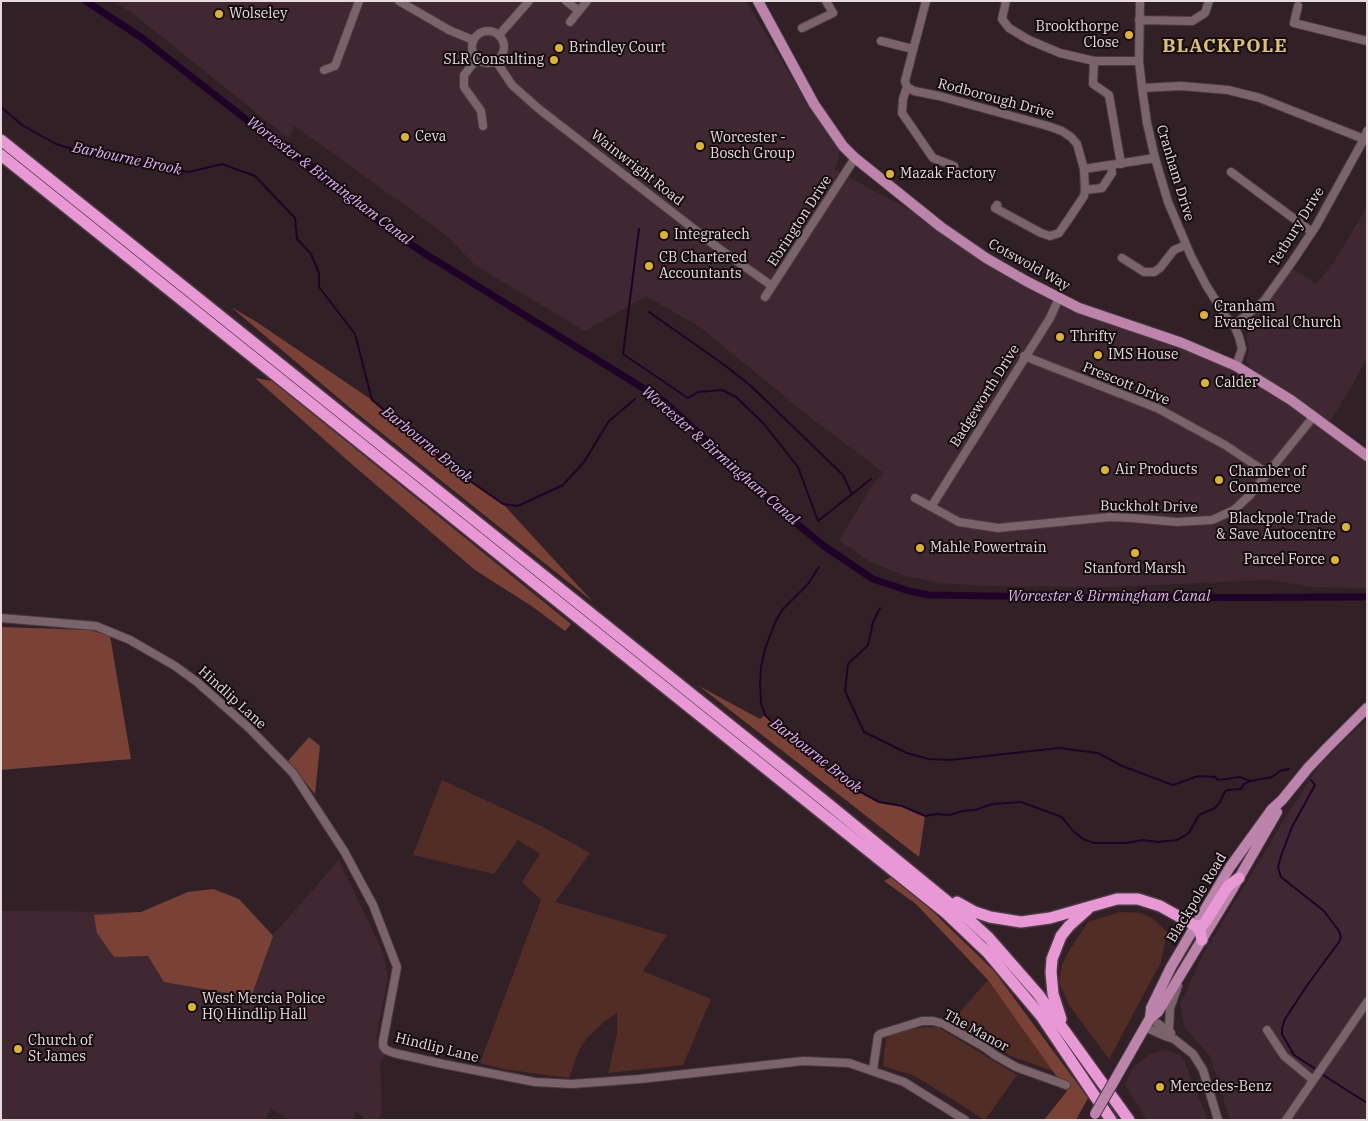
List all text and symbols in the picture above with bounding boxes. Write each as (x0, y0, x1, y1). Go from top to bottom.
place label: Wolseley (229, 6, 287, 22)
marker: Wolseley (213, 8, 225, 20)
place label: Brookthorpe Close (1035, 19, 1119, 52)
marker: Brookthorpe Close (1123, 29, 1135, 41)
district label: BLACKPOLE (1161, 36, 1289, 58)
place label: Brindley Court (569, 40, 666, 56)
marker: Brindley Court (553, 42, 565, 54)
place label: SLR Consulting (443, 52, 544, 68)
marker: SLR Consulting (548, 54, 560, 66)
street label: Rodborough Drive (936, 75, 1056, 123)
water label: Worcester & Birmingham Canal (243, 113, 415, 249)
street label: Cranham Drive (1152, 123, 1198, 223)
street label: Wainwright Road (587, 127, 687, 209)
place label: Ceva (415, 129, 446, 145)
place label: Worcester - Bosch Group (710, 130, 795, 162)
marker: Ceva (399, 131, 411, 143)
water label: Barbourne Brook (71, 139, 183, 179)
marker: Worcester - Bosch Group (694, 140, 706, 152)
place label: Mazak Factory (900, 166, 996, 182)
marker: Mazak Factory (884, 168, 896, 180)
street label: Ebrington Drive (764, 172, 836, 270)
street label: Tetbury Drive (1266, 184, 1328, 270)
place label: Integratech (674, 227, 750, 243)
marker: Integratech (658, 229, 670, 241)
street label: Cotswold Way (985, 236, 1073, 294)
place label: CB Chartered Accountants (659, 250, 747, 282)
marker: CB Chartered Accountants (643, 260, 655, 272)
place label: Cranham Evangelical Church (1214, 299, 1341, 332)
marker: Cranham Evangelical Church (1198, 309, 1210, 321)
place label: Thrifty (1070, 329, 1116, 345)
marker: Thrifty (1054, 331, 1066, 343)
street label: Badgeworth Drive (947, 342, 1023, 450)
place label: IMS House (1108, 347, 1178, 363)
marker: IMS House (1092, 349, 1104, 361)
street label: Prescott Drive (1080, 359, 1172, 409)
place label: Calder (1215, 375, 1258, 391)
marker: Calder (1199, 377, 1211, 389)
water label: Worcester & Birmingham Canal (638, 383, 802, 529)
water label: Barbourne Brook (378, 403, 476, 487)
place label: Air Products (1115, 462, 1197, 478)
marker: Air Products (1099, 464, 1111, 476)
place label: Chamber of Commerce (1229, 464, 1306, 497)
marker: Chamber of Commerce (1213, 474, 1225, 486)
street label: Buckholt Drive (1100, 498, 1198, 516)
place label: Blackpole Trade & Save Autocentre (1216, 511, 1336, 544)
marker: Blackpole Trade & Save Autocentre (1340, 521, 1352, 533)
place label: Mahle Powertrain (930, 540, 1047, 556)
marker: Mahle Powertrain (914, 542, 926, 554)
marker: Stanford Marsh (1129, 547, 1141, 559)
place label: Parcel Force (1244, 552, 1325, 568)
marker: Parcel Force (1329, 554, 1341, 566)
place label: Stanford Marsh (1084, 561, 1186, 577)
water label: Worcester & Birmingham Canal (1008, 588, 1210, 606)
street label: Hindlip Lane (195, 663, 269, 733)
water label: Barbourne Brook (767, 715, 865, 797)
street label: Blackpole Road (1164, 850, 1230, 946)
place label: West Mercia Police HQ Hindlip Hall (202, 991, 325, 1024)
marker: West Mercia Police HQ Hindlip Hall (186, 1001, 198, 1013)
street label: The Manor (941, 1006, 1011, 1056)
street label: Hindlip Lane (393, 1029, 481, 1067)
place label: Church of St James (28, 1033, 92, 1066)
marker: Church of St James (12, 1043, 24, 1055)
place label: Mercedes-Benz (1170, 1079, 1272, 1095)
marker: Mercedes-Benz (1154, 1081, 1166, 1093)

